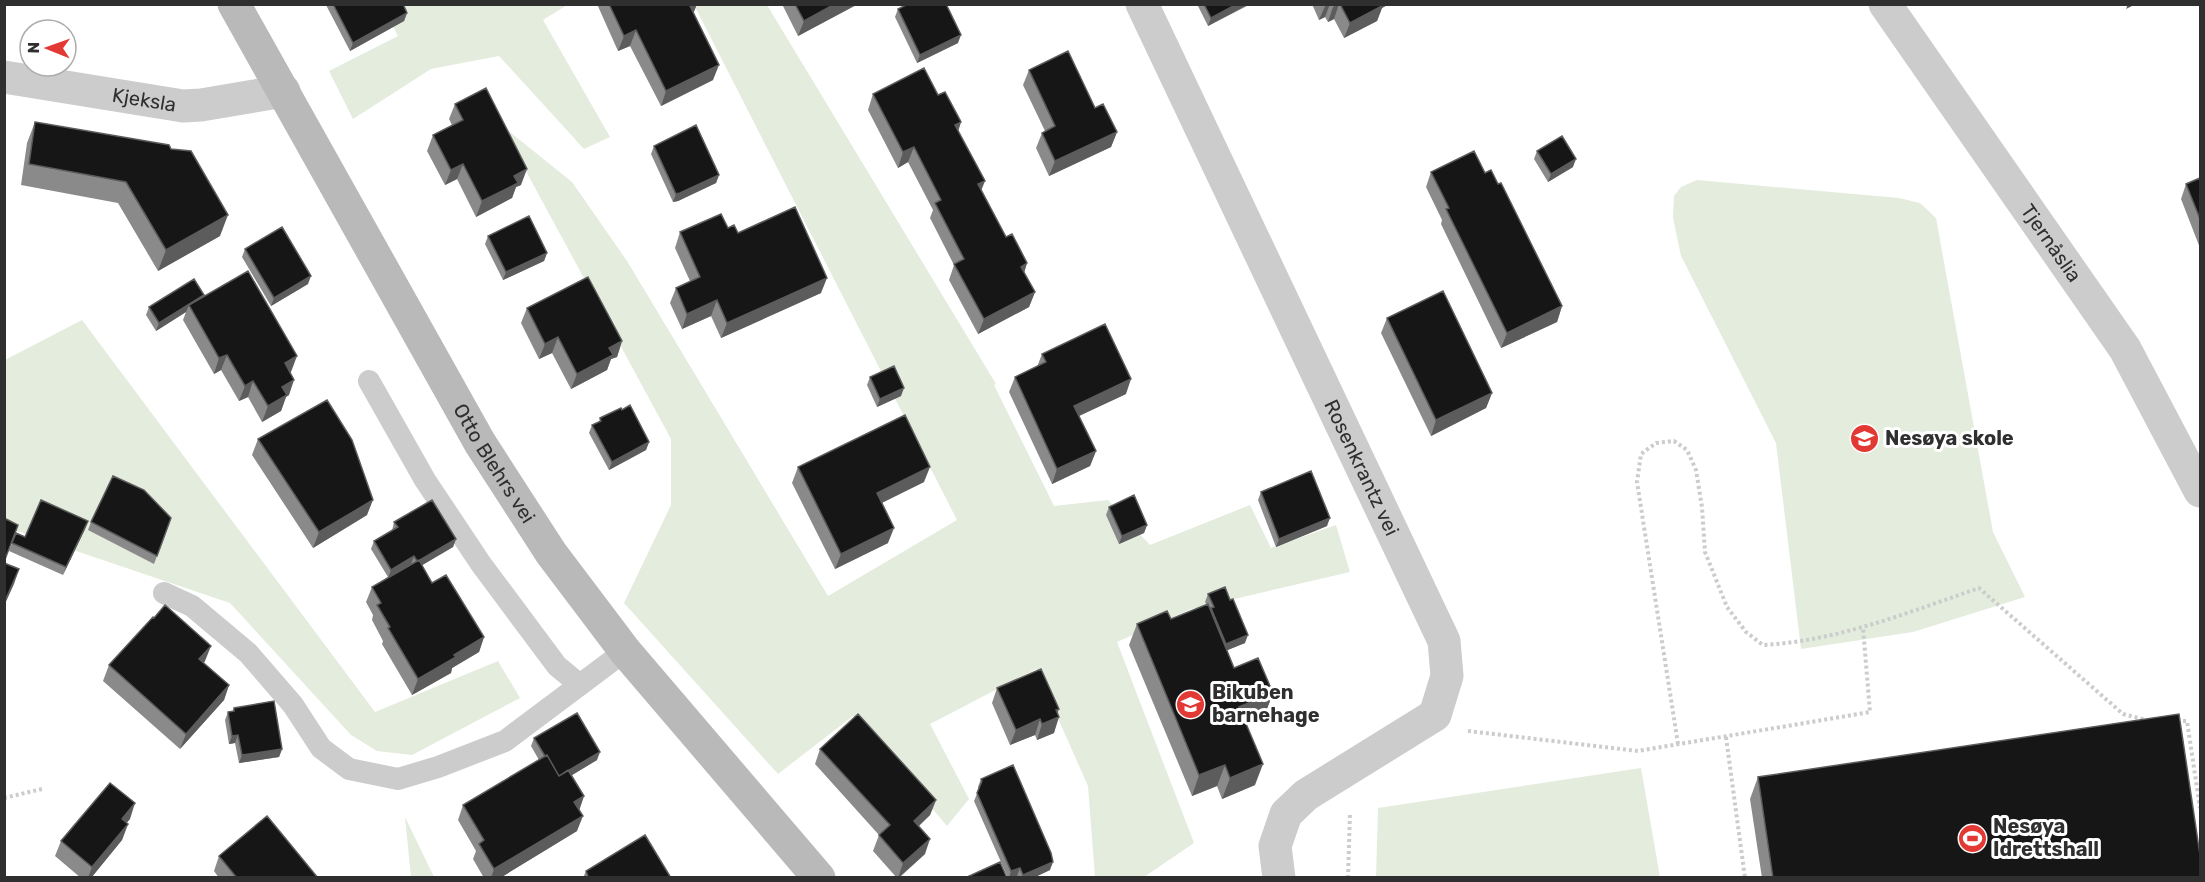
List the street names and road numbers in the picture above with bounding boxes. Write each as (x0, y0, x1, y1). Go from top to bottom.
street label: Kjeksla (110, 83, 178, 117)
street label: Tjernåslia (2016, 199, 2087, 286)
street label: Rosenkrantz vei (1319, 396, 1404, 540)
street label: Otto Blehrs vei (448, 399, 540, 528)

